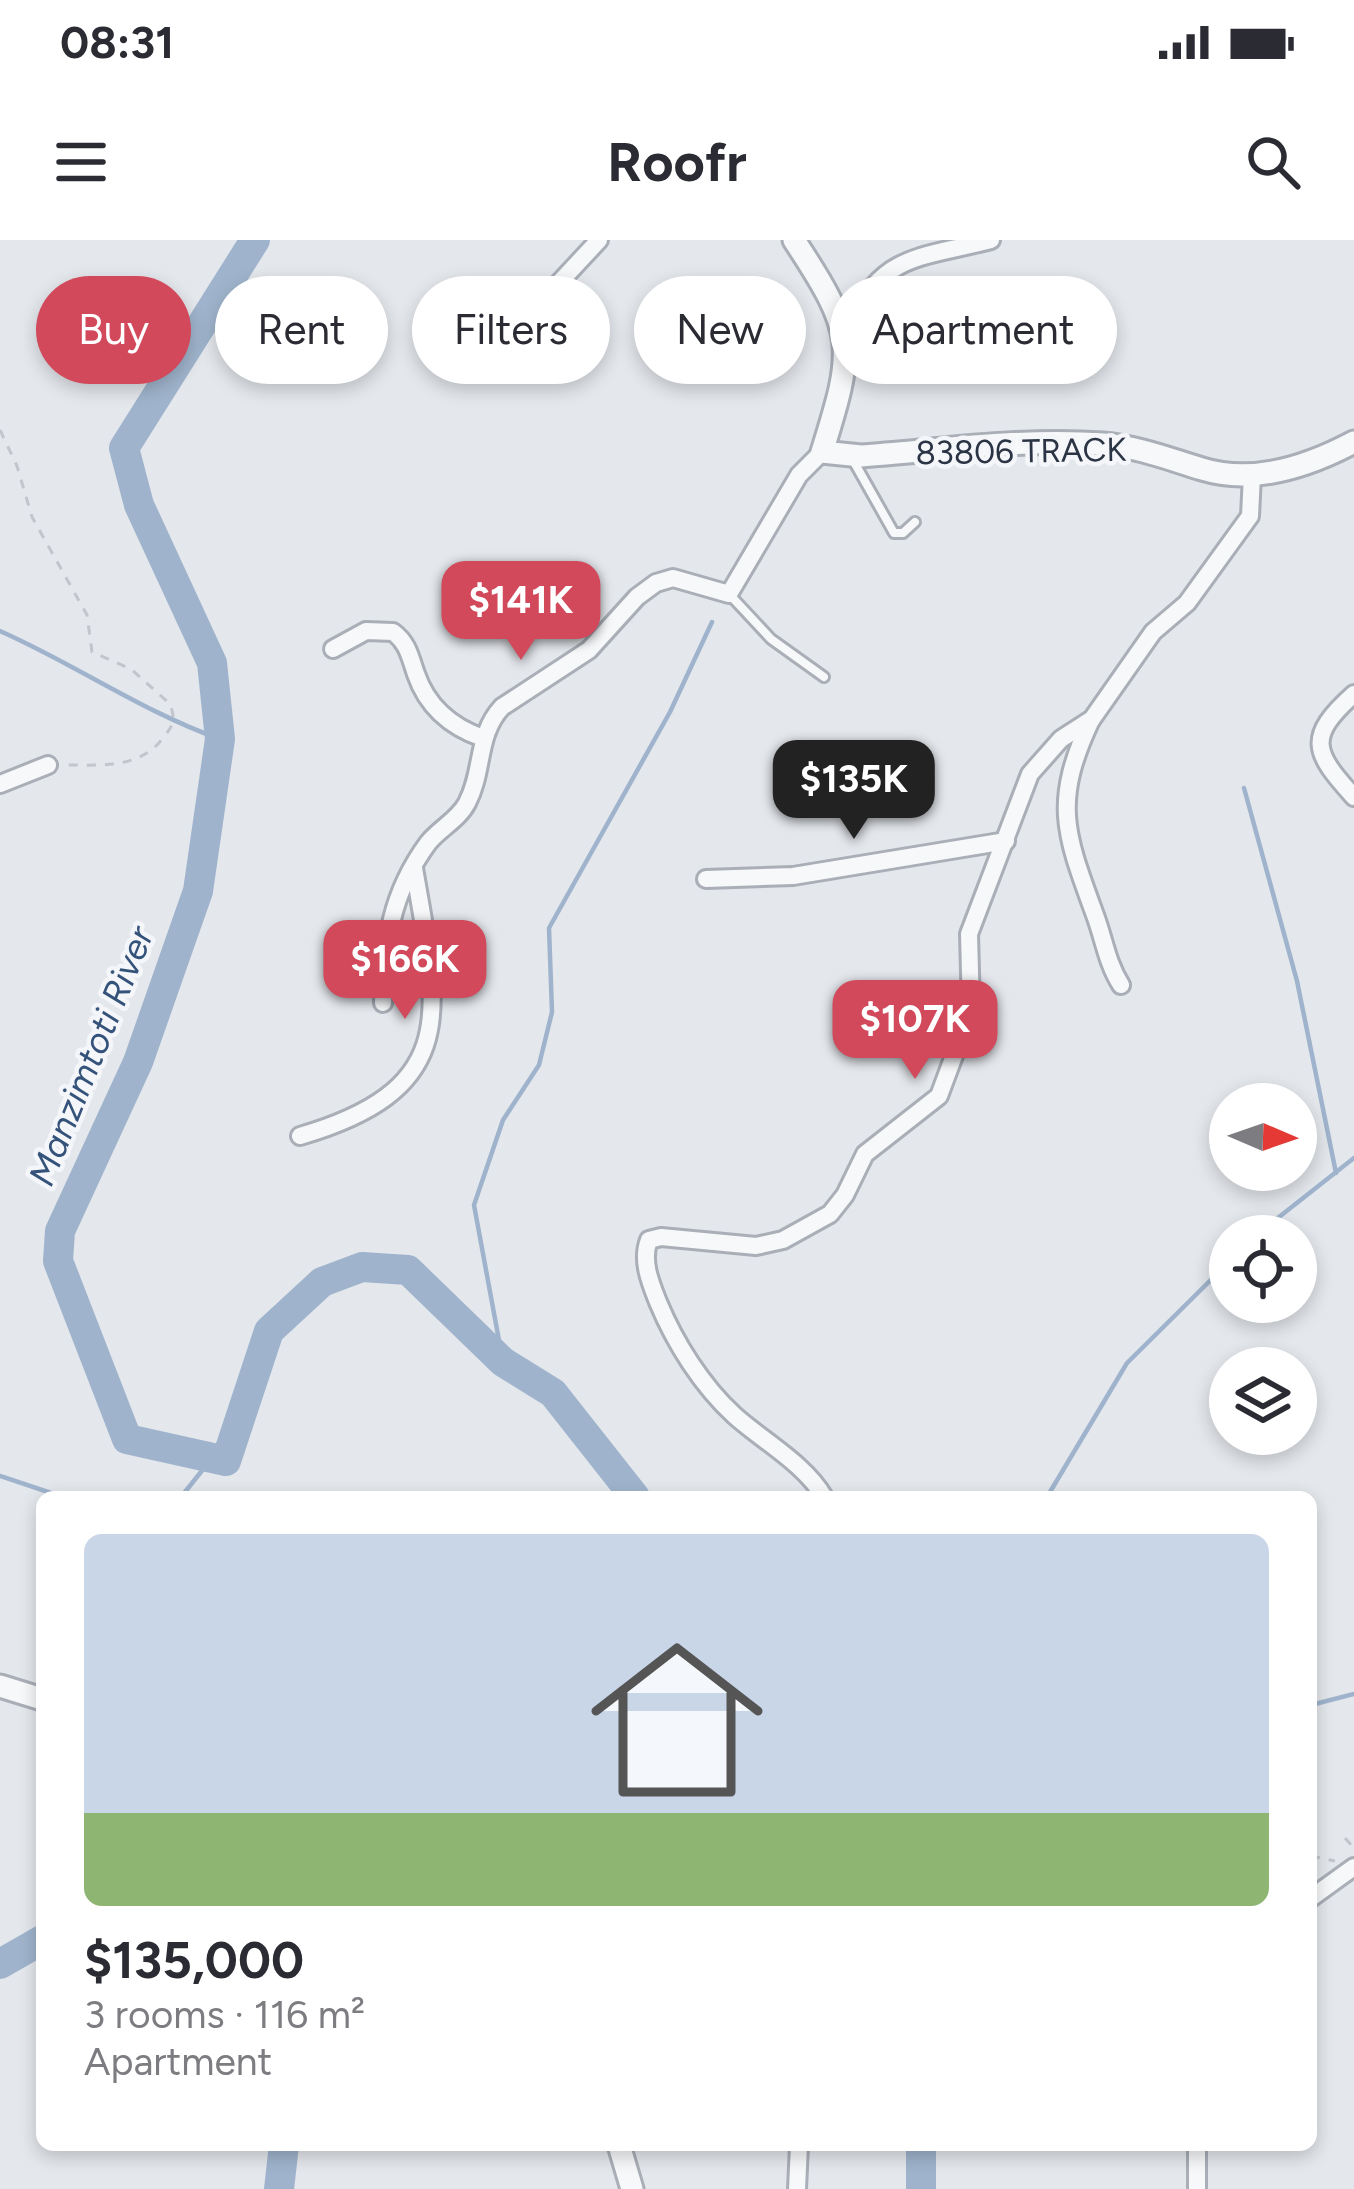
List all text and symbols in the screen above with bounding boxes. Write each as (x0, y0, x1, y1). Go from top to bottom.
text: 08:31 (60, 15, 174, 69)
icon: menu (48, 129, 114, 195)
icon: search (1240, 129, 1306, 195)
text: Roofr (607, 130, 747, 195)
chip: Buy (36, 276, 191, 384)
chip: Rent (215, 276, 388, 384)
chip: Filters (412, 276, 610, 384)
chip: New (634, 276, 806, 384)
chip: Apartment (830, 276, 1117, 384)
street label: 83806 TRACK (915, 430, 1127, 472)
pin: $141K (437, 561, 605, 663)
text: $141K (468, 576, 574, 623)
pin: $135K (770, 740, 938, 842)
text: $135K (800, 755, 908, 802)
water label: Manzimtoti River (19, 919, 163, 1192)
pin: $166K (321, 920, 489, 1022)
text: $166K (350, 935, 460, 982)
pin: $107K (831, 980, 999, 1082)
text: $107K (860, 995, 971, 1042)
north arrow (1209, 1083, 1317, 1191)
map controls (1209, 1083, 1317, 1455)
button: locate (1209, 1215, 1317, 1323)
button: layers (1209, 1347, 1317, 1455)
icon: home (569, 1612, 785, 1828)
text: $135,000 (84, 1930, 304, 1991)
text: 3 rooms · 116 m² (84, 1991, 365, 2038)
text: Apartment (84, 2038, 272, 2085)

